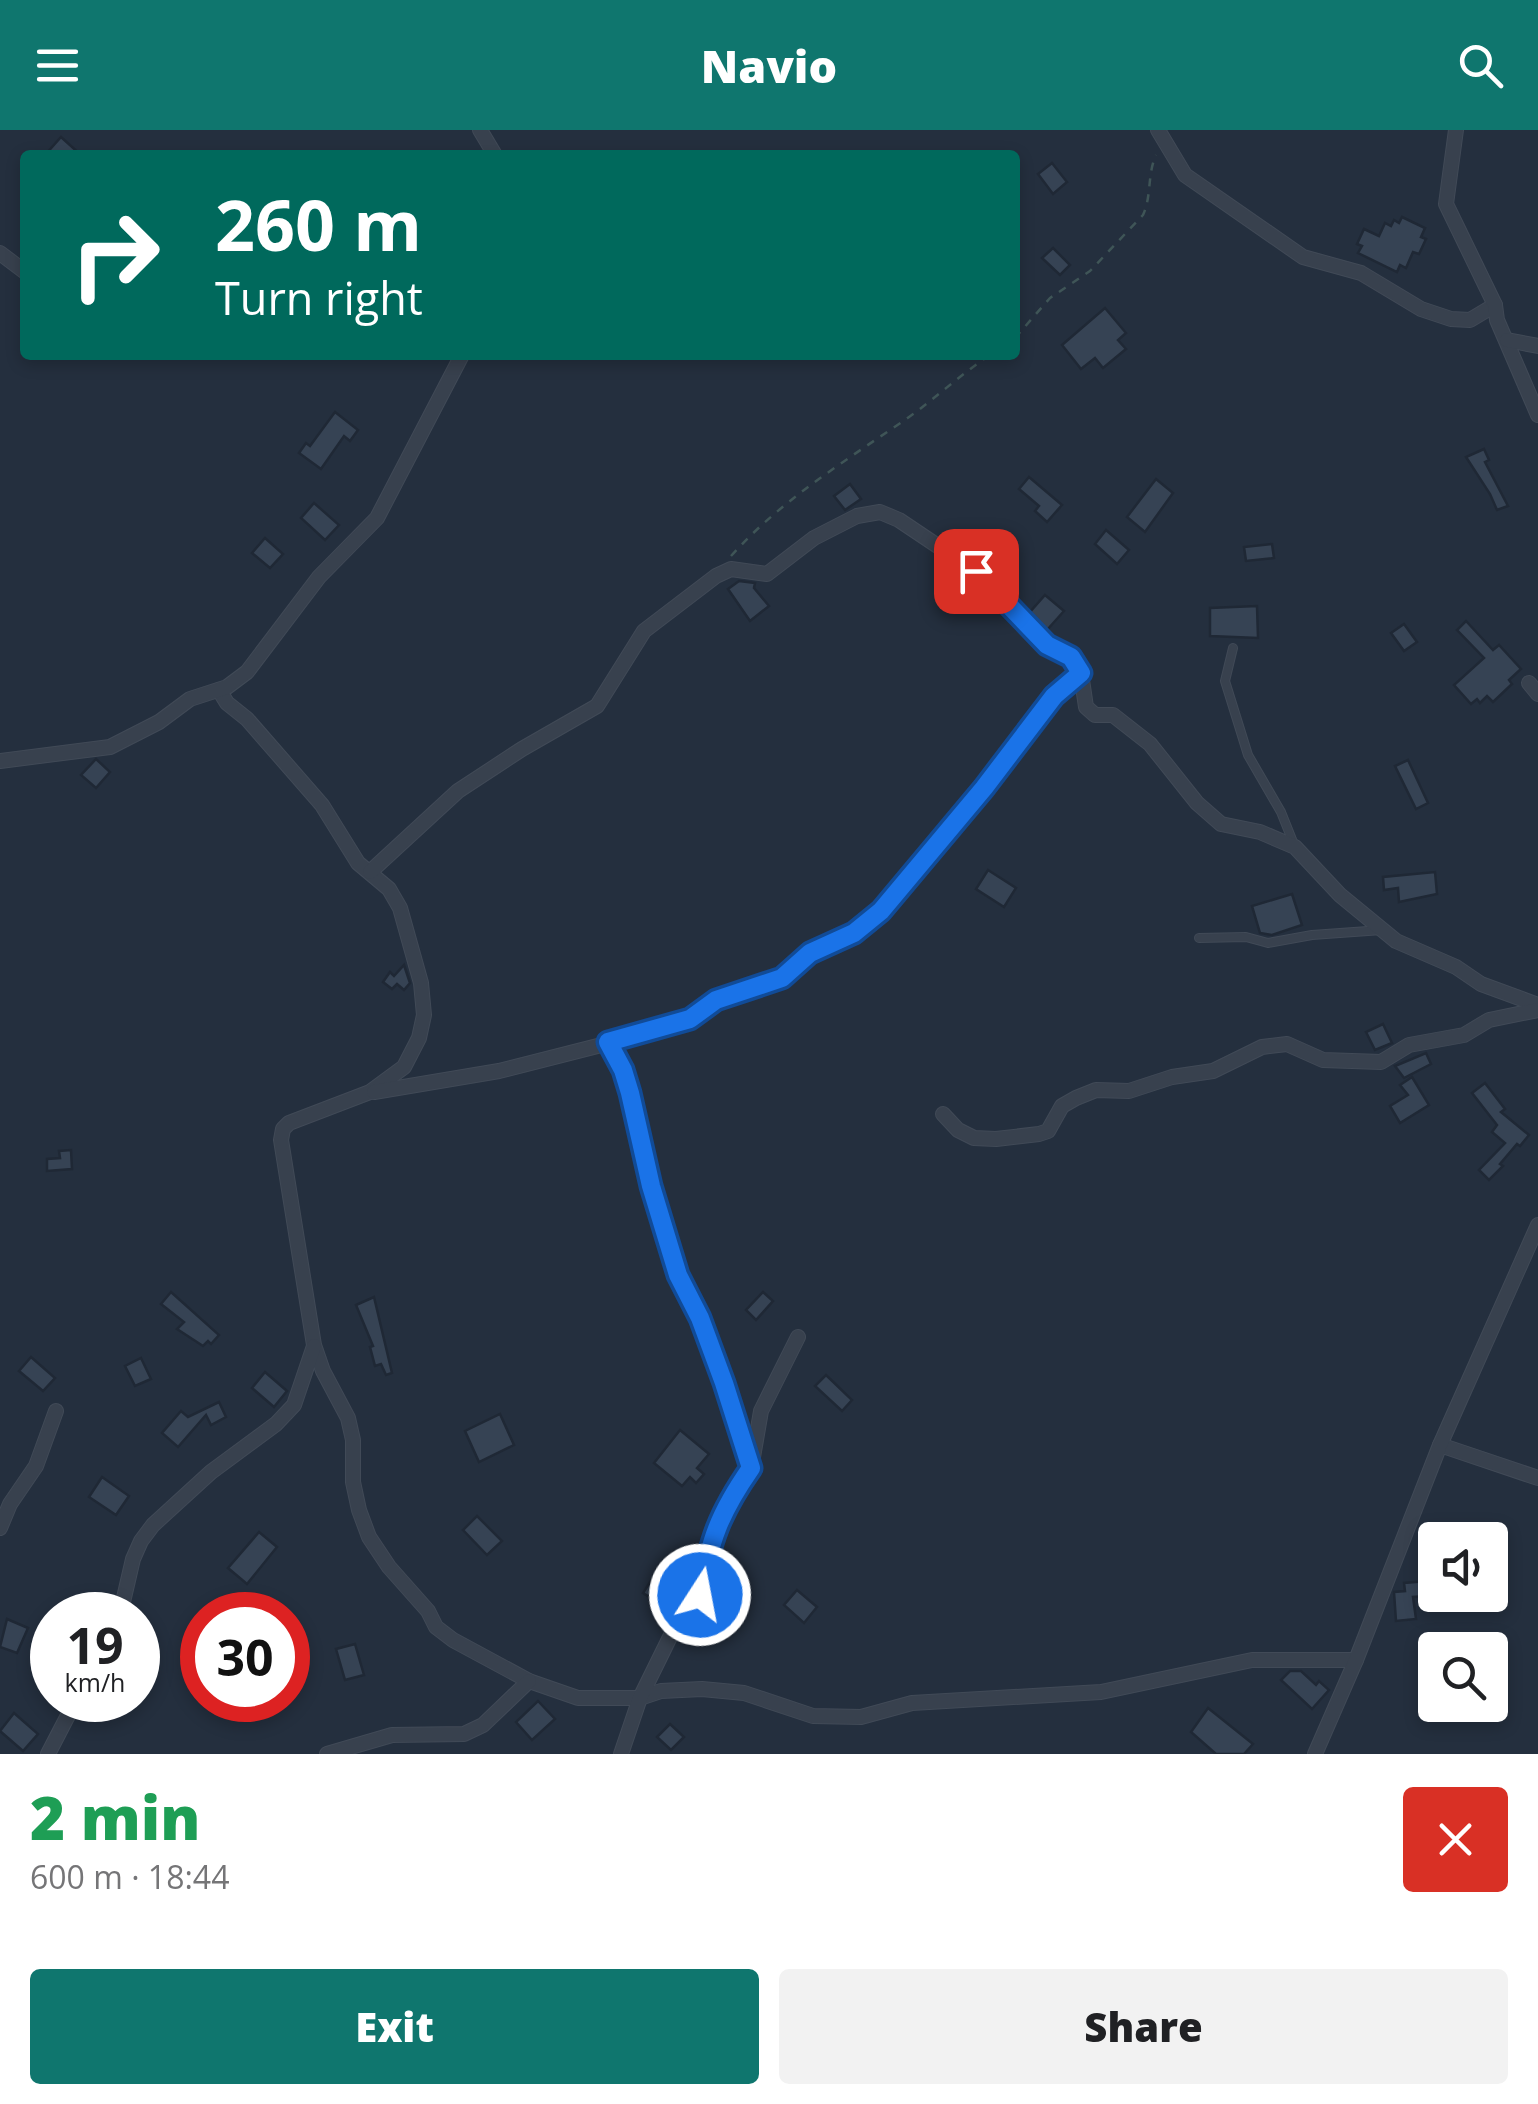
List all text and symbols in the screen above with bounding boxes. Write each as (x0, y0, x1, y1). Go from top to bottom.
text: Navio (701, 35, 837, 96)
icon: menu (30, 38, 85, 93)
icon: search (1453, 38, 1508, 93)
text: 260 m (215, 176, 422, 272)
icon: right (50, 190, 180, 320)
text: Turn right (215, 267, 423, 328)
pin (934, 529, 1019, 614)
icon: arrive (949, 544, 1004, 599)
map controls (1418, 1522, 1508, 1722)
button: sound (1418, 1522, 1508, 1612)
position arrow (648, 1543, 752, 1647)
speed limit sign: 30 (180, 1592, 310, 1722)
text: 19 (66, 1611, 124, 1679)
button: search (1418, 1632, 1508, 1722)
text: km/h (65, 1665, 125, 1699)
text: 2 min (30, 1776, 200, 1858)
button: close (1403, 1787, 1508, 1892)
text: 600 m · 18:44 (30, 1855, 229, 1898)
button: Exit (30, 1969, 759, 2084)
button: Share (779, 1969, 1508, 2084)

